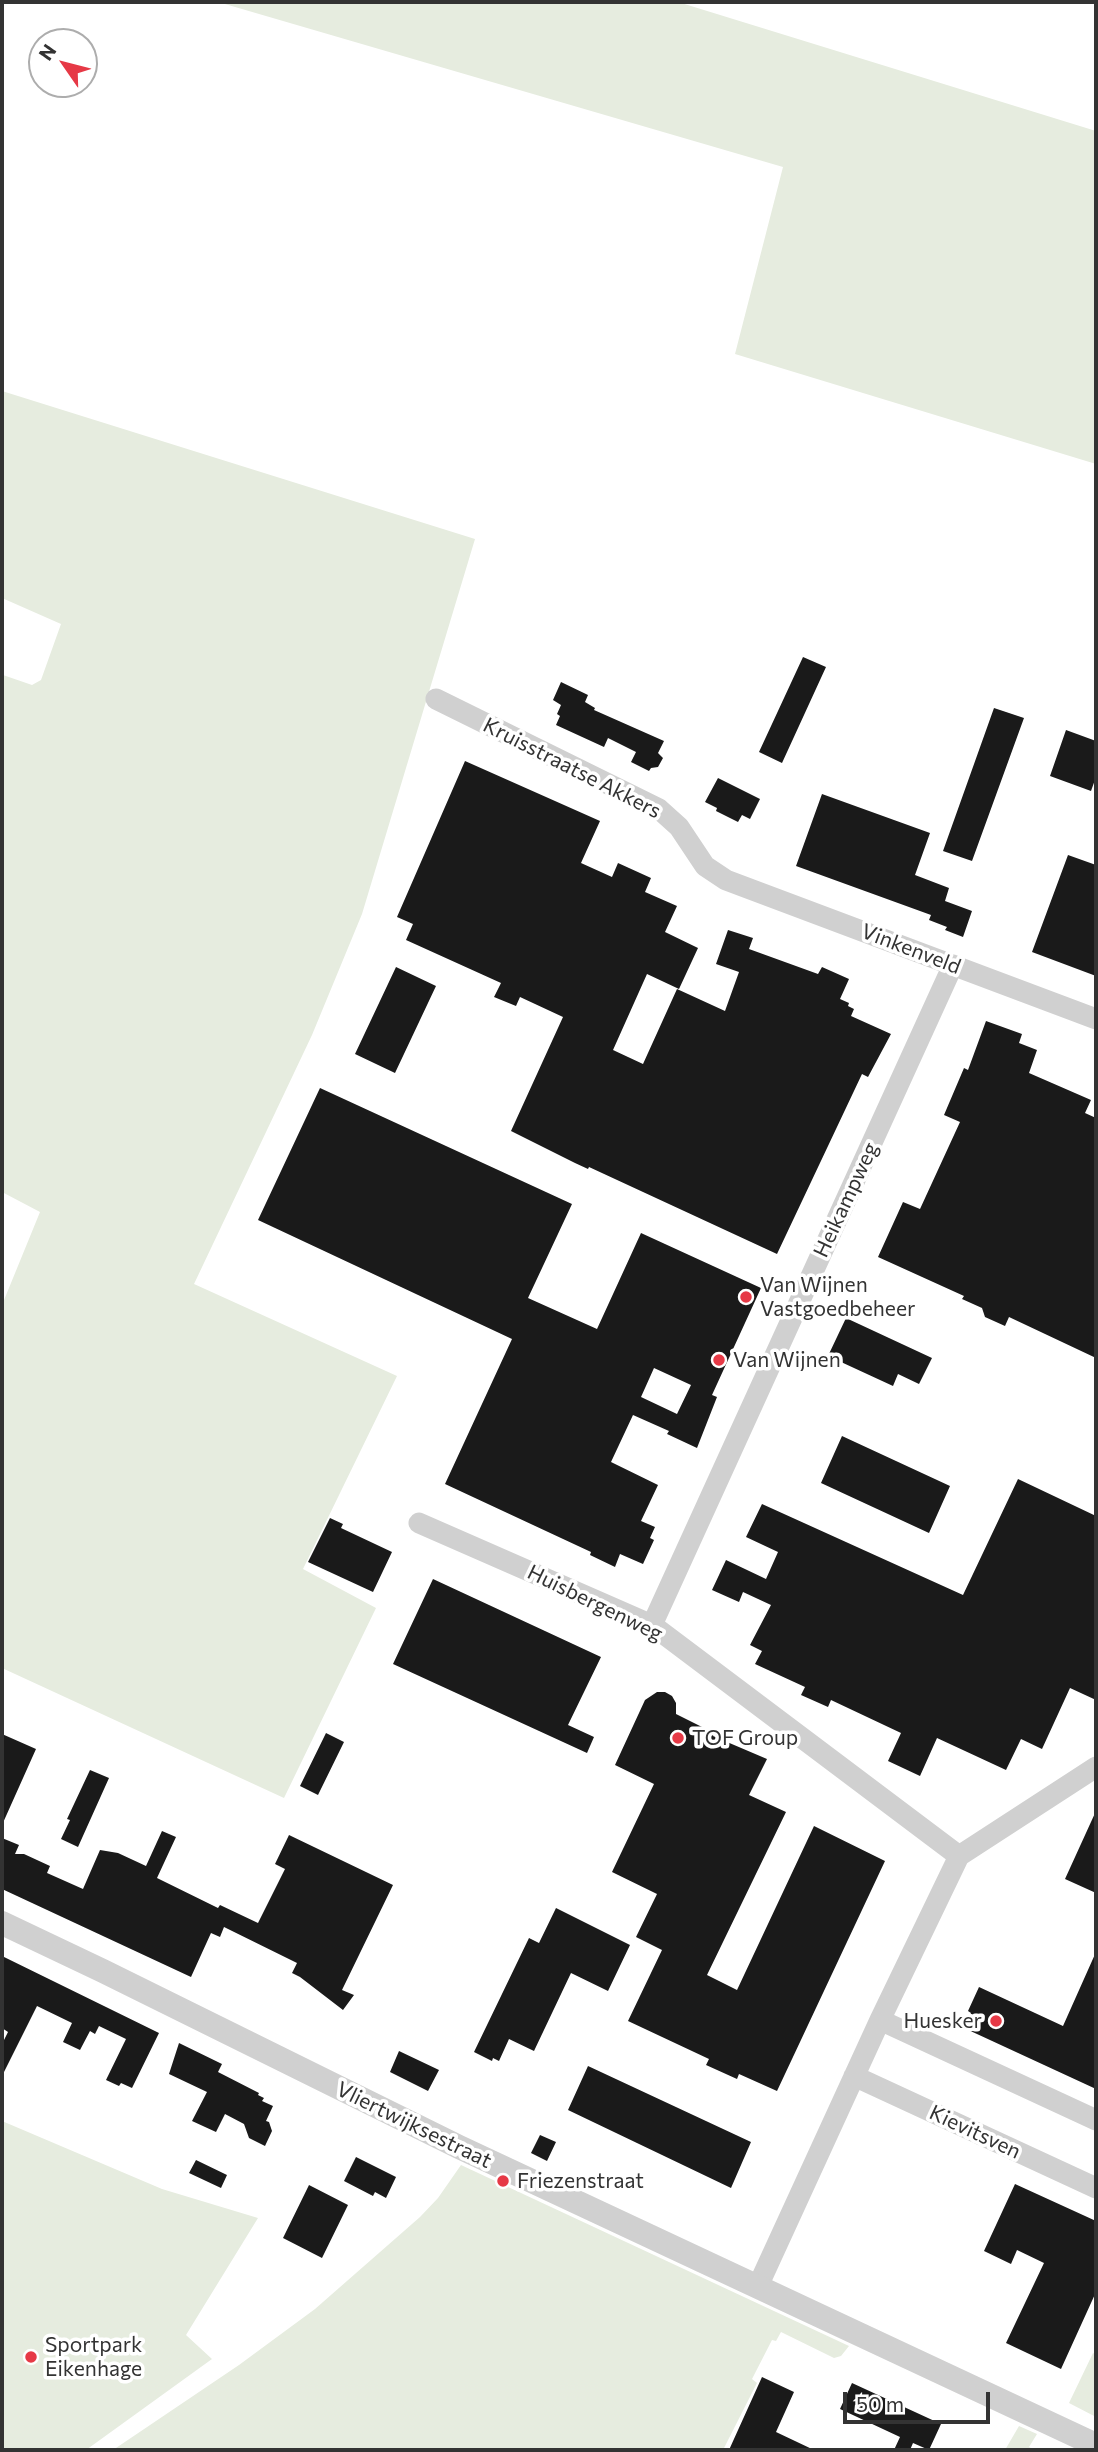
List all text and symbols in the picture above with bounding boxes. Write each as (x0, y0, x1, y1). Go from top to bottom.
north arrow (28, 28, 98, 98)
text: N (34, 39, 61, 64)
street label: Kruisstraatse Akkers (479, 712, 665, 824)
street label: Vinkenveld (858, 919, 964, 979)
street label: Heikampweg (808, 1139, 884, 1261)
place label: Van Wijnen Vastgoedbeheer (760, 1272, 915, 1322)
marker: Van Wijnen Vastgoedbeheer (738, 1289, 754, 1305)
place label: Van Wijnen (733, 1347, 841, 1373)
marker: Van Wijnen (711, 1352, 727, 1368)
street label: Huisbergenweg (523, 1559, 667, 1647)
place label: TOF Group (692, 1725, 798, 1751)
marker: TOF Group (670, 1730, 686, 1746)
place label: Huesker (904, 2008, 982, 2034)
marker: Huesker (988, 2013, 1004, 2029)
street label: Vliertwijksestraat (332, 2076, 496, 2174)
street label: Kievitsven (925, 2100, 1025, 2164)
place label: Friezenstraat (517, 2168, 644, 2194)
marker: Friezenstraat (495, 2173, 511, 2189)
place label: Sportpark Eikenhage (45, 2332, 142, 2382)
marker: Sportpark Eikenhage (23, 2349, 39, 2365)
scale bar (846, 2378, 993, 2422)
text: 50 m (856, 2391, 904, 2416)

